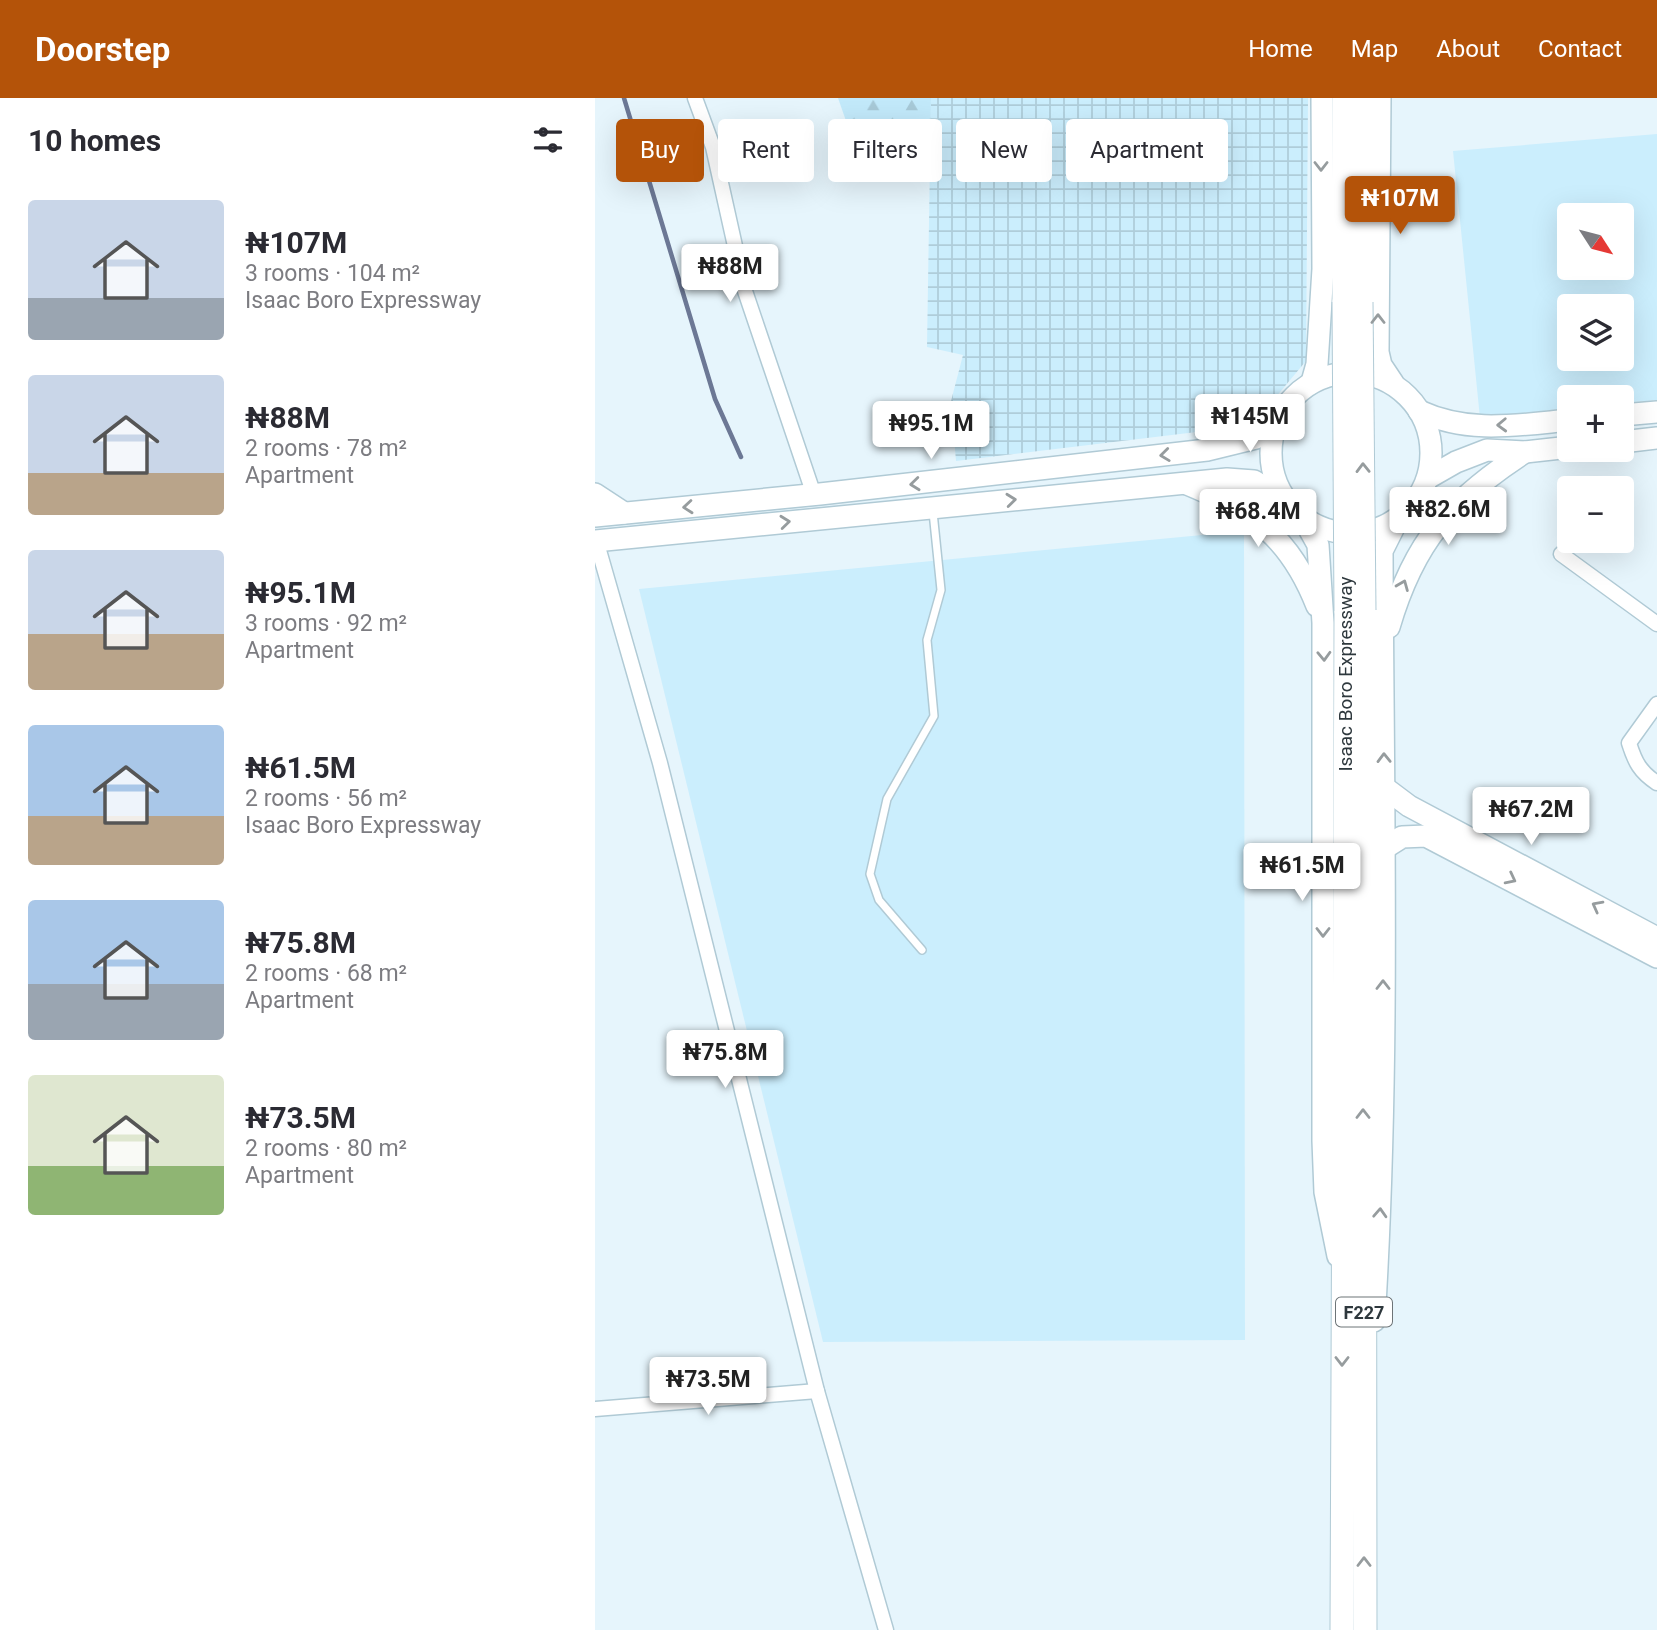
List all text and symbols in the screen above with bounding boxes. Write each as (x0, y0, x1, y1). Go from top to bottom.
text: Doorstep (35, 30, 170, 69)
text: Home (1248, 35, 1313, 63)
text: Map (1351, 35, 1398, 63)
text: About (1436, 35, 1500, 63)
text: Contact (1538, 35, 1622, 63)
chip: Buy (616, 119, 704, 182)
chip: Rent (718, 119, 814, 182)
chip: Filters (828, 119, 942, 182)
chip: New (956, 119, 1052, 182)
chip: Apartment (1066, 119, 1228, 182)
icon: filters (529, 121, 567, 159)
text: 10 homes (28, 123, 161, 158)
one-way arrow (1313, 161, 1329, 172)
pin: ₦107M (1351, 176, 1449, 236)
text: ₦107M (1361, 185, 1439, 212)
north arrow (1557, 203, 1635, 280)
map controls (1557, 203, 1634, 553)
text: ₦107M (245, 225, 347, 260)
icon: home (84, 228, 168, 312)
pin: ₦88M (689, 244, 771, 304)
text: ₦88M (697, 253, 763, 280)
text: 3 rooms · 104 m² (245, 260, 420, 287)
text: Isaac Boro Expressway (245, 287, 481, 314)
button: layers (1557, 294, 1634, 371)
one-way arrow (1370, 313, 1386, 324)
button: + (1557, 385, 1634, 462)
pin: ₦145M (1201, 394, 1299, 454)
text: ₦88M (245, 400, 330, 435)
pin: ₦95.1M (874, 402, 988, 461)
icon: home (84, 403, 168, 487)
text: ₦145M (1211, 403, 1289, 430)
text: ₦95.1M (888, 410, 974, 437)
one-way arrow (1496, 417, 1507, 432)
text: 2 rooms · 78 m² (245, 435, 407, 462)
one-way arrow (1159, 447, 1171, 462)
text: Apartment (245, 462, 354, 489)
one-way arrow (1355, 463, 1371, 473)
one-way arrow (909, 476, 920, 491)
button: − (1557, 476, 1634, 553)
pin: ₦82.6M (1391, 488, 1505, 547)
pin: ₦68.4M (1201, 490, 1315, 549)
one-way arrow (1006, 493, 1017, 508)
text: ₦82.6M (1405, 496, 1491, 523)
text: ₦68.4M (1215, 498, 1301, 525)
one-way arrow (682, 499, 693, 514)
one-way arrow (780, 515, 791, 530)
text: ₦95.1M (245, 575, 356, 610)
street label: Isaac Boro Expressway (1334, 576, 1357, 772)
icon: home (84, 578, 168, 662)
one-way arrow (1395, 579, 1409, 591)
text: 3 rooms · 92 m² (245, 610, 407, 637)
text: Apartment (245, 637, 354, 664)
one-way arrow (1317, 650, 1332, 661)
text: ₦61.5M (245, 750, 356, 785)
one-way arrow (1377, 752, 1392, 763)
icon: home (84, 753, 168, 837)
text: 2 rooms · 56 m² (245, 785, 407, 812)
pin: ₦67.2M (1474, 788, 1588, 847)
text: ₦67.2M (1488, 796, 1574, 823)
text: Isaac Boro Expressway (245, 812, 481, 839)
pin: ₦61.5M (1245, 844, 1359, 903)
text: ₦61.5M (1259, 852, 1345, 879)
one-way arrow (1504, 871, 1516, 885)
one-way arrow (1592, 900, 1604, 914)
text: ₦75.8M (245, 925, 356, 960)
one-way arrow (1315, 927, 1331, 938)
icon: home (84, 928, 168, 1012)
text: 2 rooms · 68 m² (245, 960, 407, 987)
one-way arrow (1375, 979, 1391, 990)
text: Apartment (245, 987, 354, 1014)
pin: ₦75.8M (668, 1030, 782, 1090)
text: ₦75.8M (682, 1039, 768, 1066)
text: ₦73.5M (245, 1100, 356, 1135)
icon: home (84, 1103, 168, 1187)
one-way arrow (1355, 1108, 1371, 1119)
text: 2 rooms · 80 m² (245, 1135, 407, 1162)
text: Apartment (245, 1162, 354, 1189)
one-way arrow (1373, 1207, 1388, 1218)
road number: F227 (1336, 1297, 1392, 1326)
one-way arrow (1334, 1356, 1350, 1367)
pin: ₦73.5M (651, 1358, 765, 1417)
text: ₦73.5M (665, 1366, 751, 1393)
one-way arrow (1356, 1556, 1372, 1567)

